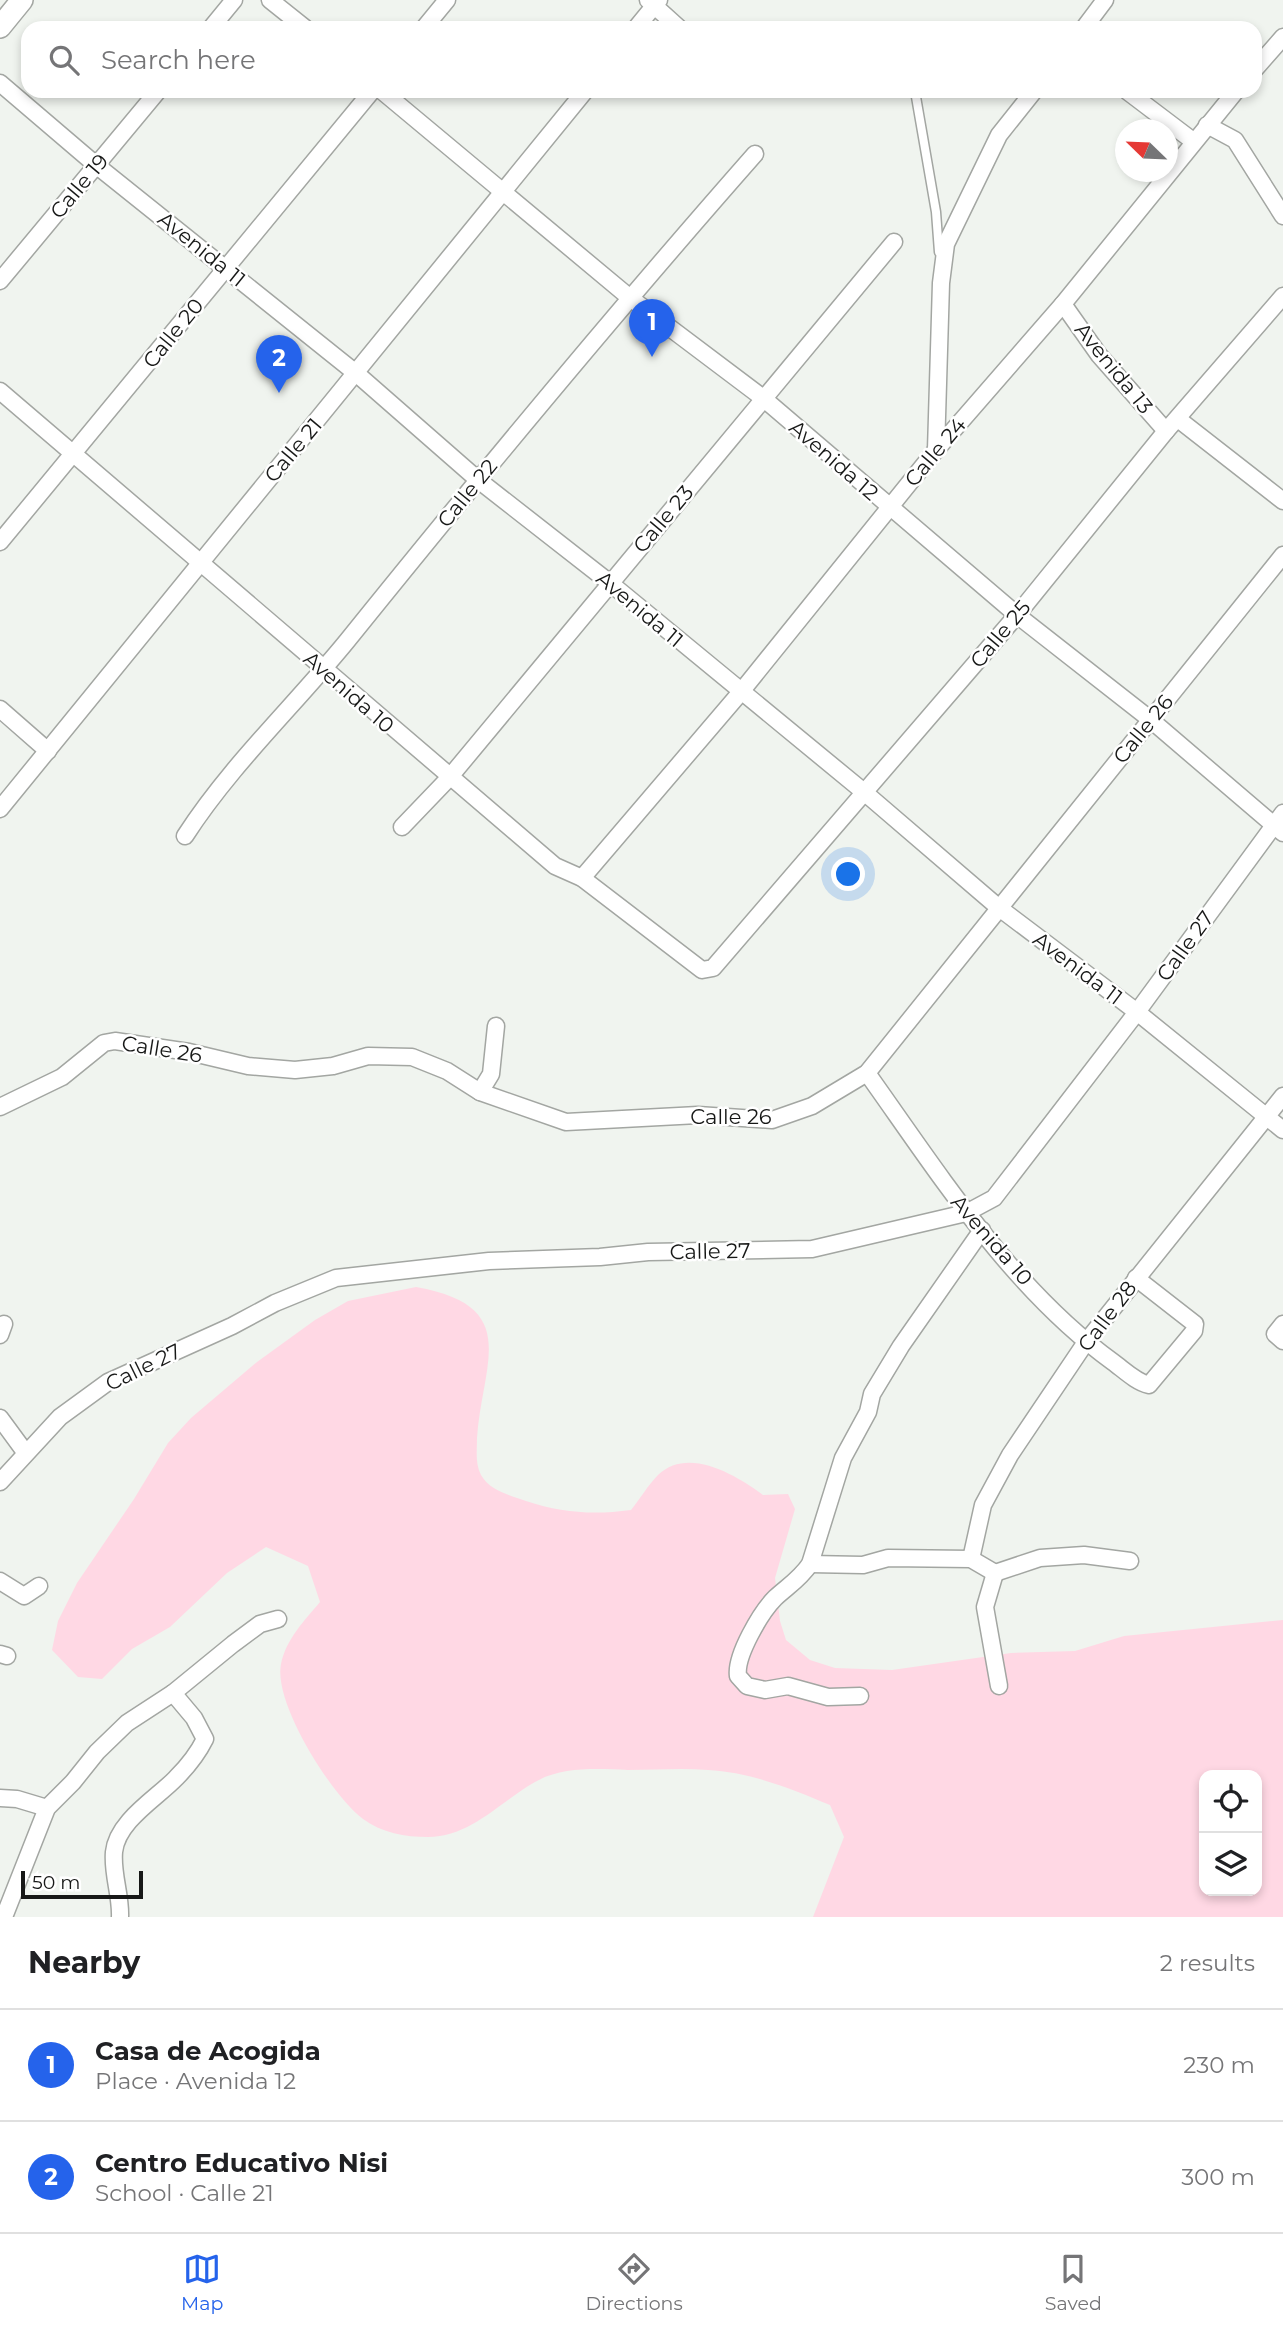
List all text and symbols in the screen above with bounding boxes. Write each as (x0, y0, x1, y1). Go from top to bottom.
search box (21, 21, 1262, 98)
icon: search (45, 41, 83, 79)
text: Search here (101, 44, 256, 76)
north arrow (1115, 119, 1178, 182)
street label: Calle 19 (45, 148, 113, 224)
street label: Avenida 11 (153, 206, 251, 292)
street label: Calle 20 (137, 293, 209, 373)
pin: 1 (629, 299, 675, 357)
street label: Avenida 13 (1070, 318, 1158, 418)
pin: 2 (256, 335, 302, 393)
street label: Calle 24 (899, 412, 971, 491)
street label: Calle 21 (259, 413, 327, 487)
street label: Avenida 12 (784, 415, 884, 505)
street label: Calle 22 (432, 454, 502, 532)
street label: Calle 23 (628, 480, 698, 558)
street label: Avenida 11 (592, 566, 688, 652)
street label: Calle 25 (965, 595, 1035, 673)
street label: Avenida 10 (299, 646, 399, 738)
street label: Calle 26 (1108, 689, 1178, 768)
your location (831, 857, 865, 891)
street label: Calle 27 (1151, 906, 1219, 986)
street label: Avenida 11 (1028, 926, 1128, 1010)
street label: Calle 26 (120, 1030, 204, 1068)
street label: Calle 26 (690, 1104, 772, 1129)
street label: Avenida 10 (946, 1190, 1038, 1290)
street label: Calle 27 (669, 1238, 751, 1264)
street label: Calle 28 (1072, 1276, 1142, 1356)
street label: Calle 27 (101, 1338, 185, 1396)
map controls (1199, 1770, 1262, 1896)
button: locate (1199, 1770, 1262, 1833)
button: layers (1199, 1833, 1262, 1896)
scale bar (21, 1868, 144, 1900)
text: 50 m (32, 1871, 80, 1894)
text: Nearby (28, 1944, 140, 1981)
text: 2 results (1160, 1949, 1255, 1977)
text: Casa de Acogida (95, 2035, 321, 2067)
text: 1 (46, 2051, 56, 2079)
text: 230 m (1183, 2051, 1255, 2079)
text: Place · Avenida 12 (95, 2067, 296, 2095)
text: Centro Educativo Nisi (95, 2147, 388, 2179)
text: 2 (44, 2163, 58, 2191)
text: 300 m (1181, 2163, 1255, 2191)
text: School · Calle 21 (95, 2179, 274, 2207)
tab: Map (181, 2250, 223, 2315)
tab: Directions (585, 2250, 683, 2315)
tab: Saved (1045, 2250, 1102, 2315)

